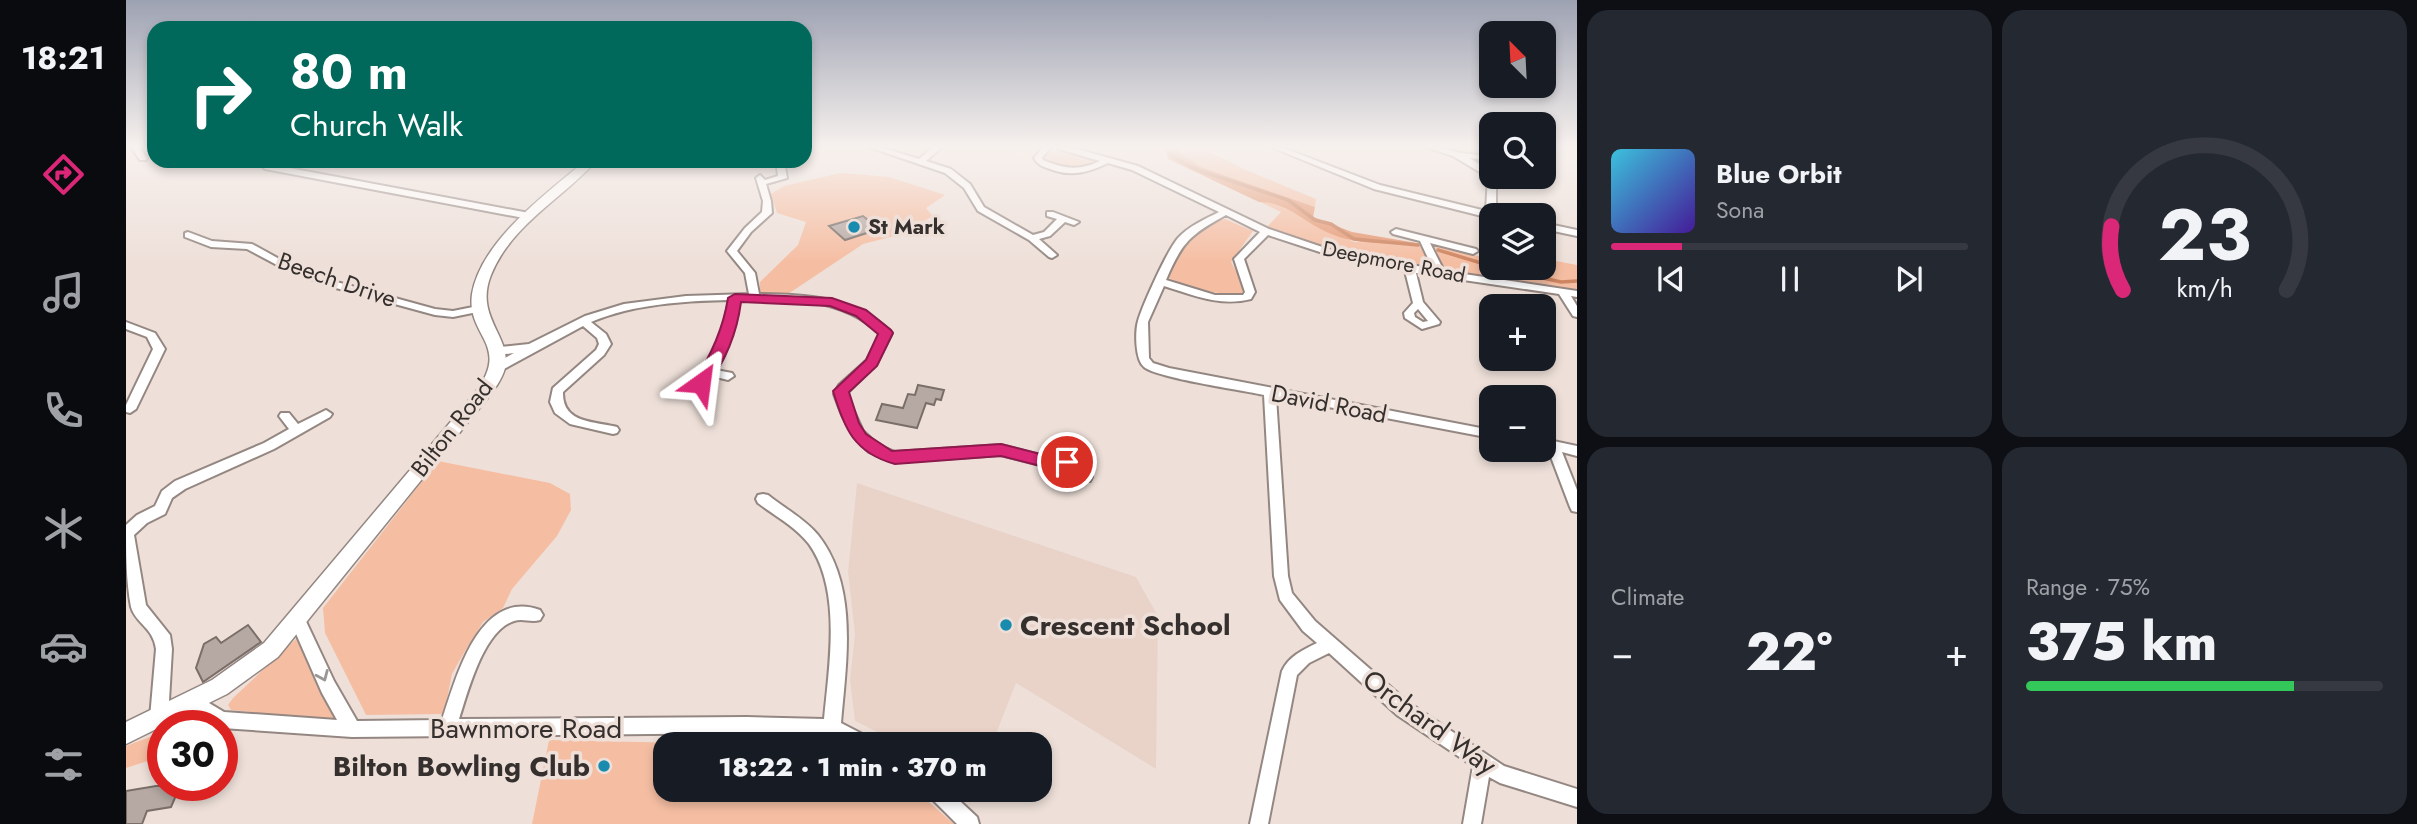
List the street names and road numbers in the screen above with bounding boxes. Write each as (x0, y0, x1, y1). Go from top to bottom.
street label: Deepmore Road (1320, 233, 1468, 291)
street label: Beech Drive (273, 243, 401, 316)
street label: Bilton Road (402, 371, 501, 484)
street label: David Road (1268, 375, 1390, 432)
street label: Orchard Way (1354, 660, 1506, 786)
street label: Bawnmore Road (430, 708, 622, 749)

